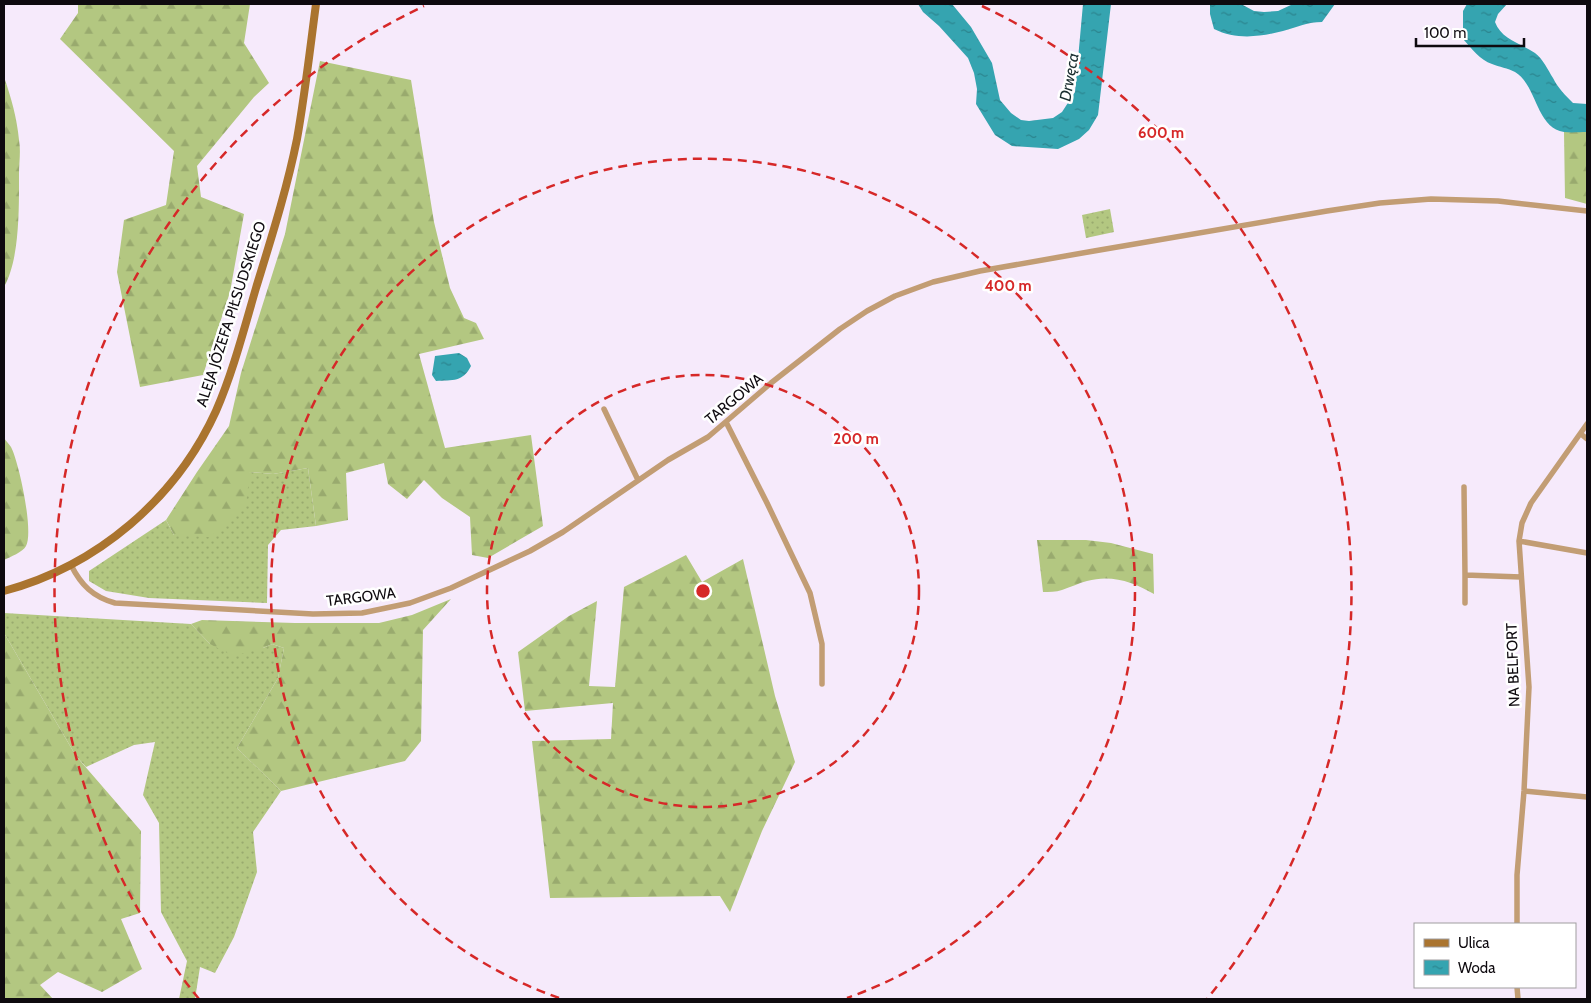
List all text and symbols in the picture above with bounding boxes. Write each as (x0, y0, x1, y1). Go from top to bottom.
scale bar (1416, 15, 1524, 47)
text: 100 m (1424, 24, 1466, 42)
water label: Drwęca (1055, 51, 1083, 103)
text: 600 m (1138, 124, 1184, 142)
street label: ALEJA JÓZEFA PIŁSUDSKIEGO (191, 219, 270, 409)
text: 400 m (985, 277, 1031, 295)
street label: TARGOWA (701, 369, 767, 428)
text: 200 m (833, 430, 879, 448)
centre of rings (694, 582, 712, 600)
street label: TARGOWA (325, 584, 398, 610)
street label: NA BELFORT (1503, 623, 1523, 707)
legend (1414, 923, 1576, 988)
text: Ulica (1458, 934, 1490, 952)
text: Woda (1458, 959, 1496, 977)

